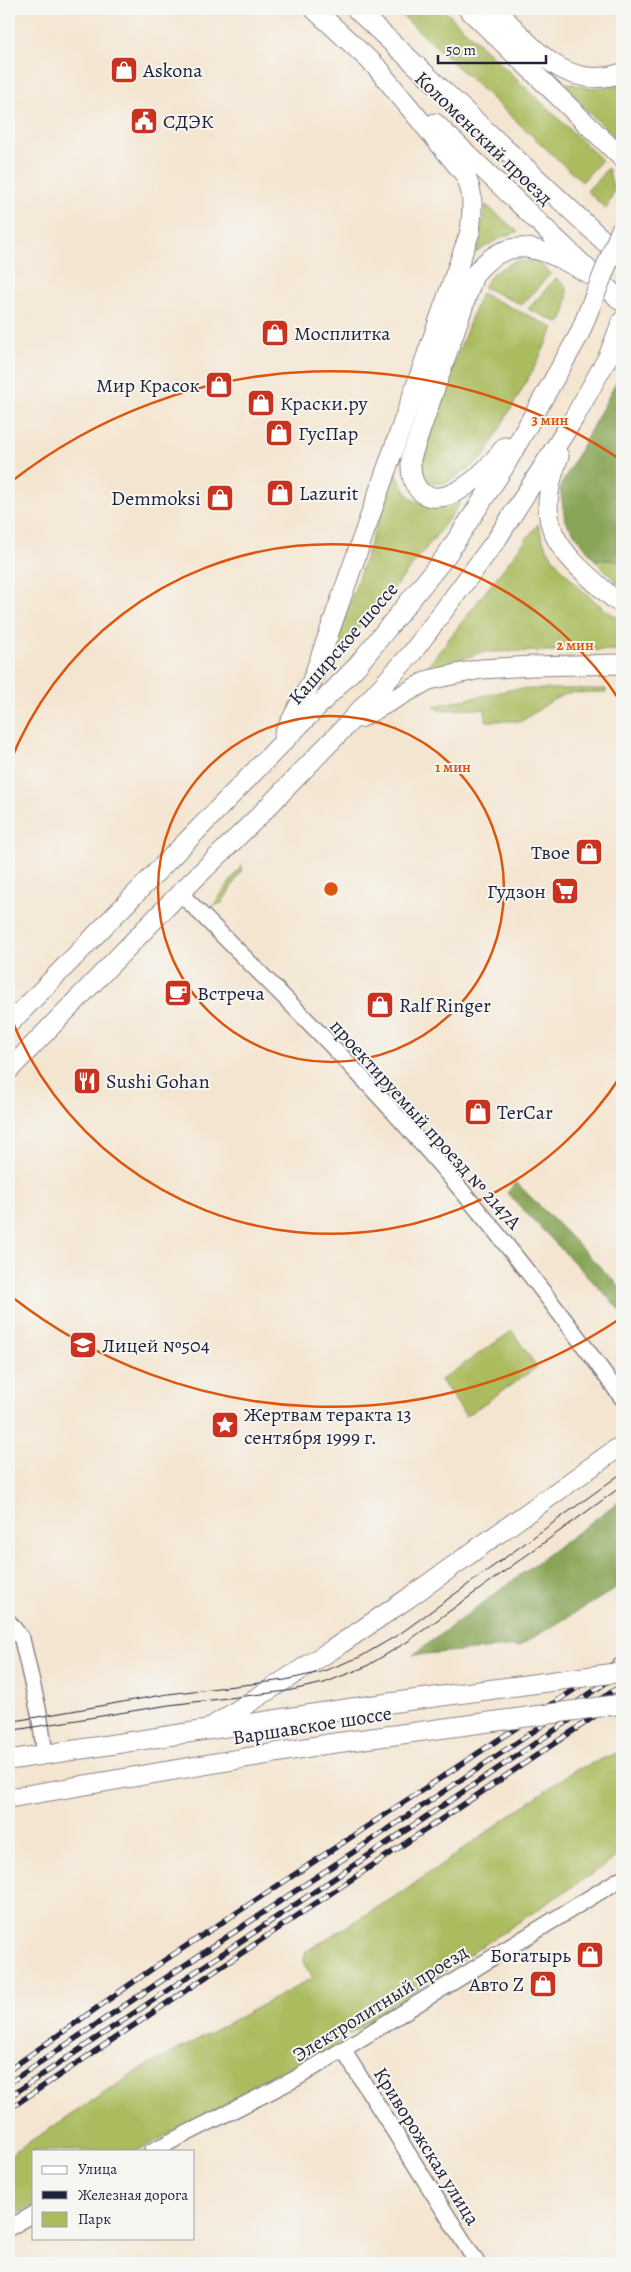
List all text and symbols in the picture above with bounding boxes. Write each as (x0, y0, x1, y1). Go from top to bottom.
scale bar (438, 32, 546, 64)
text: 50 m (446, 40, 476, 60)
shop icon: Askona (109, 55, 139, 85)
place label: Askona (142, 57, 203, 84)
street label: Коломенский проезд (409, 65, 559, 212)
public building icon: СДЭК (129, 106, 159, 136)
place label: СДЭК (163, 108, 214, 135)
shop icon: Мосплитка (260, 318, 290, 348)
place label: Мосплитка (294, 320, 391, 347)
shop icon: Мир Красок (204, 370, 234, 400)
place label: Мир Красок (96, 372, 200, 399)
shop icon: Краски.ру (246, 388, 276, 418)
place label: Краски.ру (280, 390, 369, 417)
text: 3 мин (532, 410, 569, 430)
shop icon: ГусПар (264, 418, 294, 448)
place label: ГусПар (298, 420, 358, 447)
shop icon: Lazurit (265, 478, 295, 508)
place label: Lazurit (299, 480, 359, 507)
shop icon: Demmoksi (205, 483, 235, 513)
place label: Demmoksi (111, 485, 201, 512)
street label: Каширское шоссе (282, 576, 404, 711)
text: 2 мин (556, 635, 594, 655)
text: 1 мин (435, 757, 471, 777)
shop icon: Твое (574, 837, 604, 867)
place label: Твое (531, 839, 570, 866)
supermarket icon: Гудзон (550, 876, 580, 906)
place label: Гудзон (487, 878, 546, 905)
centre of rings (322, 880, 340, 898)
cafe icon: Встреча (163, 978, 193, 1008)
place label: Встреча (197, 980, 265, 1007)
shop icon: Ralf Ringer (365, 990, 395, 1020)
place label: Ralf Ringer (399, 992, 491, 1019)
street label: проектируемый проезд № 2147А (324, 1013, 528, 1236)
restaurant icon: Sushi Gohan (72, 1066, 102, 1096)
place label: Sushi Gohan (106, 1068, 210, 1095)
shop icon: TerCar (463, 1097, 493, 1127)
place label: TerCar (497, 1099, 553, 1126)
school or university icon: Лицей №504 (68, 1330, 98, 1360)
place label: Лицей №504 (102, 1332, 210, 1359)
place label: Жертвам теракта 13 сентября 1999 г. (244, 1401, 412, 1451)
place icon: Жертвам теракта 13 сентября 1999 г. (210, 1410, 240, 1440)
street label: Варшавское шоссе (230, 1700, 394, 1751)
street label: Электролитный проезд (287, 1938, 473, 2068)
shop icon: Богатырь (575, 1940, 605, 1970)
place label: Богатырь (490, 1942, 571, 1969)
shop icon: Авто Z (528, 1969, 558, 1999)
place label: Авто Z (468, 1971, 524, 1998)
street label: Криворожская улица (367, 2062, 487, 2231)
legend (32, 2150, 195, 2240)
text: Улица (78, 2159, 117, 2179)
text: Железная дорога (78, 2185, 188, 2205)
text: Парк (78, 2209, 111, 2229)

